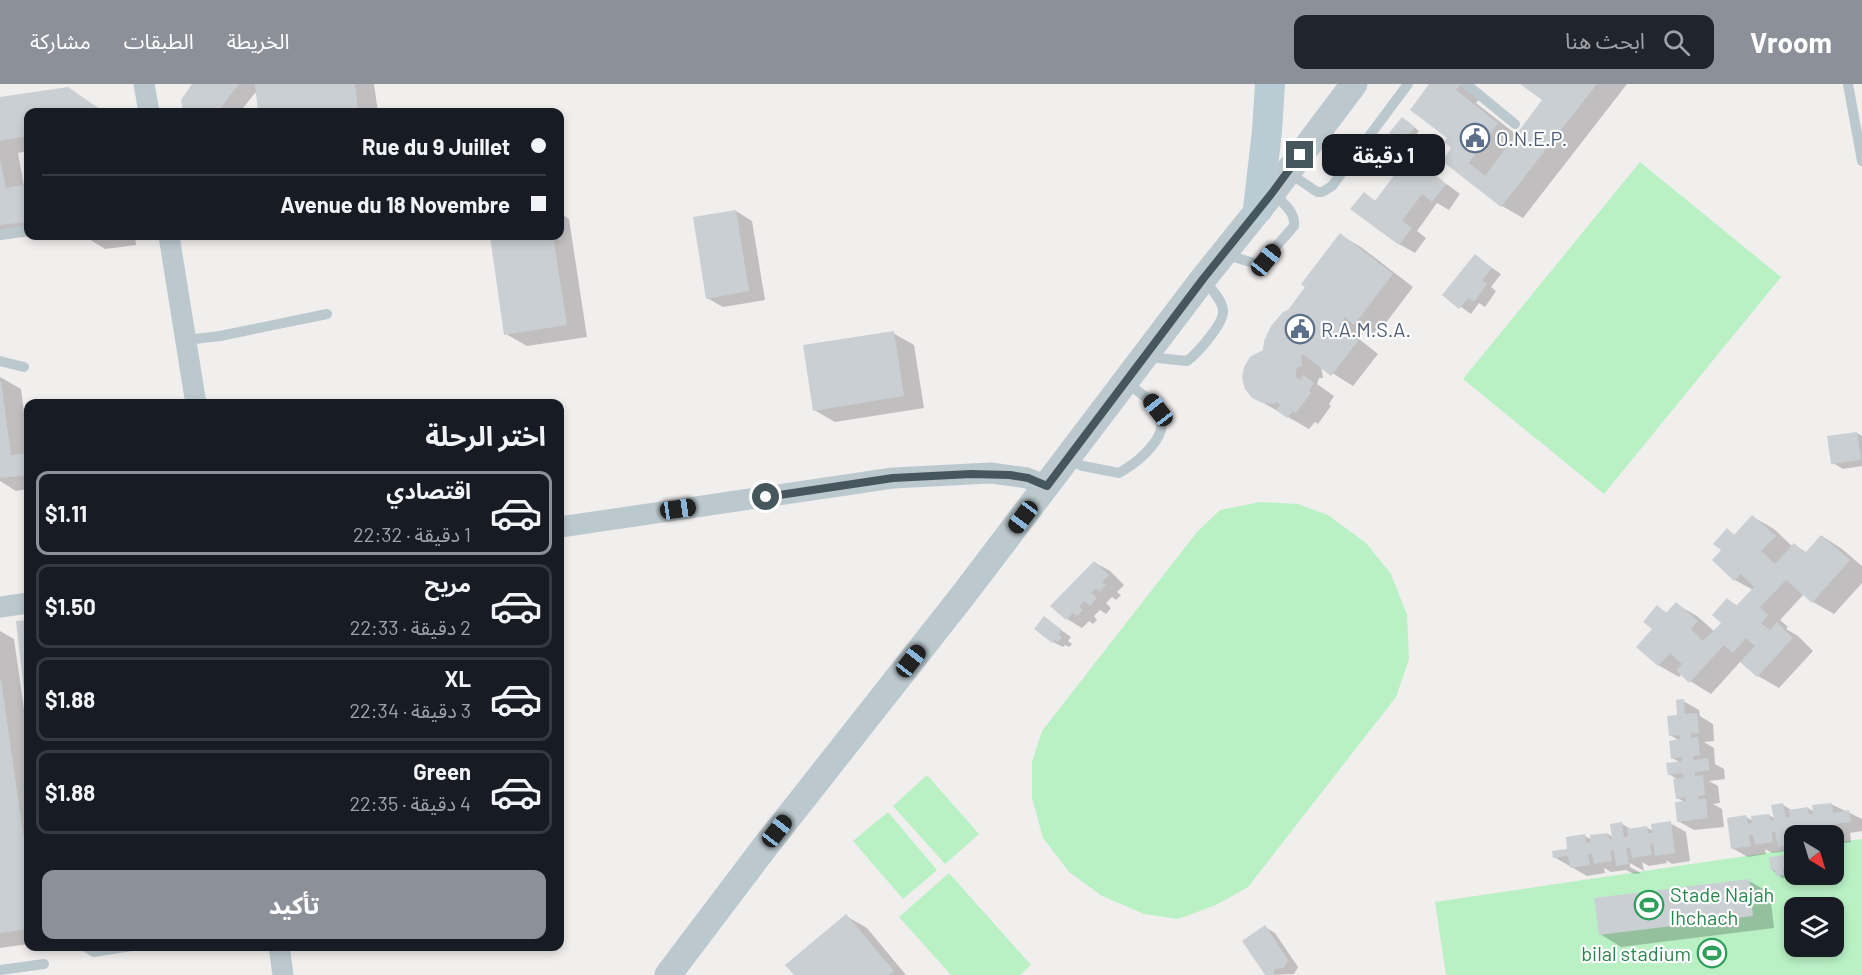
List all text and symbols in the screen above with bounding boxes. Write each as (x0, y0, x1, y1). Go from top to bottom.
search box (1294, 15, 1714, 69)
text: Vroom (1750, 25, 1832, 59)
icon: search (1660, 26, 1693, 59)
text: ابحث هنا (1565, 27, 1645, 53)
text: مشاركة (30, 28, 91, 53)
text: الطبقات (124, 28, 194, 53)
text: الخريطة (227, 28, 290, 53)
public building icon: O.N.E.P. (1459, 122, 1491, 154)
place label: O.N.E.P. (1496, 126, 1567, 150)
text: Rue du 9 Juillet (362, 133, 510, 159)
callout: 1 دقيقة (1321, 134, 1444, 176)
route end (1286, 141, 1313, 168)
text: 1 دقيقة (1353, 143, 1414, 167)
text: Avenue du 18 Novembre (280, 191, 510, 217)
car (1248, 240, 1284, 280)
public building icon: R.A.M.S.A. (1284, 313, 1316, 345)
place label: R.A.M.S.A. (1321, 317, 1411, 341)
car (1140, 390, 1176, 430)
text: اختر الرحلة (425, 419, 546, 451)
text: اقتصادي (386, 477, 471, 503)
route start (752, 483, 779, 510)
icon: car (489, 486, 543, 540)
car (1005, 497, 1041, 537)
car (659, 498, 697, 520)
text: $1.11 (45, 500, 87, 526)
text: 1 دقيقة · 22:32 (353, 522, 471, 546)
text: مريح (425, 570, 471, 596)
icon: car (489, 579, 543, 633)
text: $1.50 (45, 593, 96, 619)
text: 2 دقيقة · 22:33 (350, 615, 471, 639)
car (893, 641, 929, 681)
text: XL (445, 665, 471, 691)
icon: car (489, 672, 543, 726)
text: $1.88 (45, 686, 95, 712)
text: 3 دقيقة · 22:34 (349, 698, 471, 722)
text: Green (413, 758, 471, 784)
icon: car (489, 765, 543, 819)
text: $1.88 (45, 779, 95, 805)
text: 4 دقيقة · 22:35 (349, 791, 471, 815)
car (759, 811, 795, 851)
north arrow (1784, 825, 1844, 885)
map controls (1784, 825, 1844, 957)
button: تأكيد (42, 870, 546, 939)
place label: Stade Najah Ihchach (1670, 882, 1774, 929)
sports icon: Stade Najah Ihchach (1633, 889, 1665, 921)
button: layers (1784, 897, 1844, 957)
sports icon: bilal stadium (1696, 937, 1728, 969)
place label: bilal stadium (1581, 941, 1691, 965)

